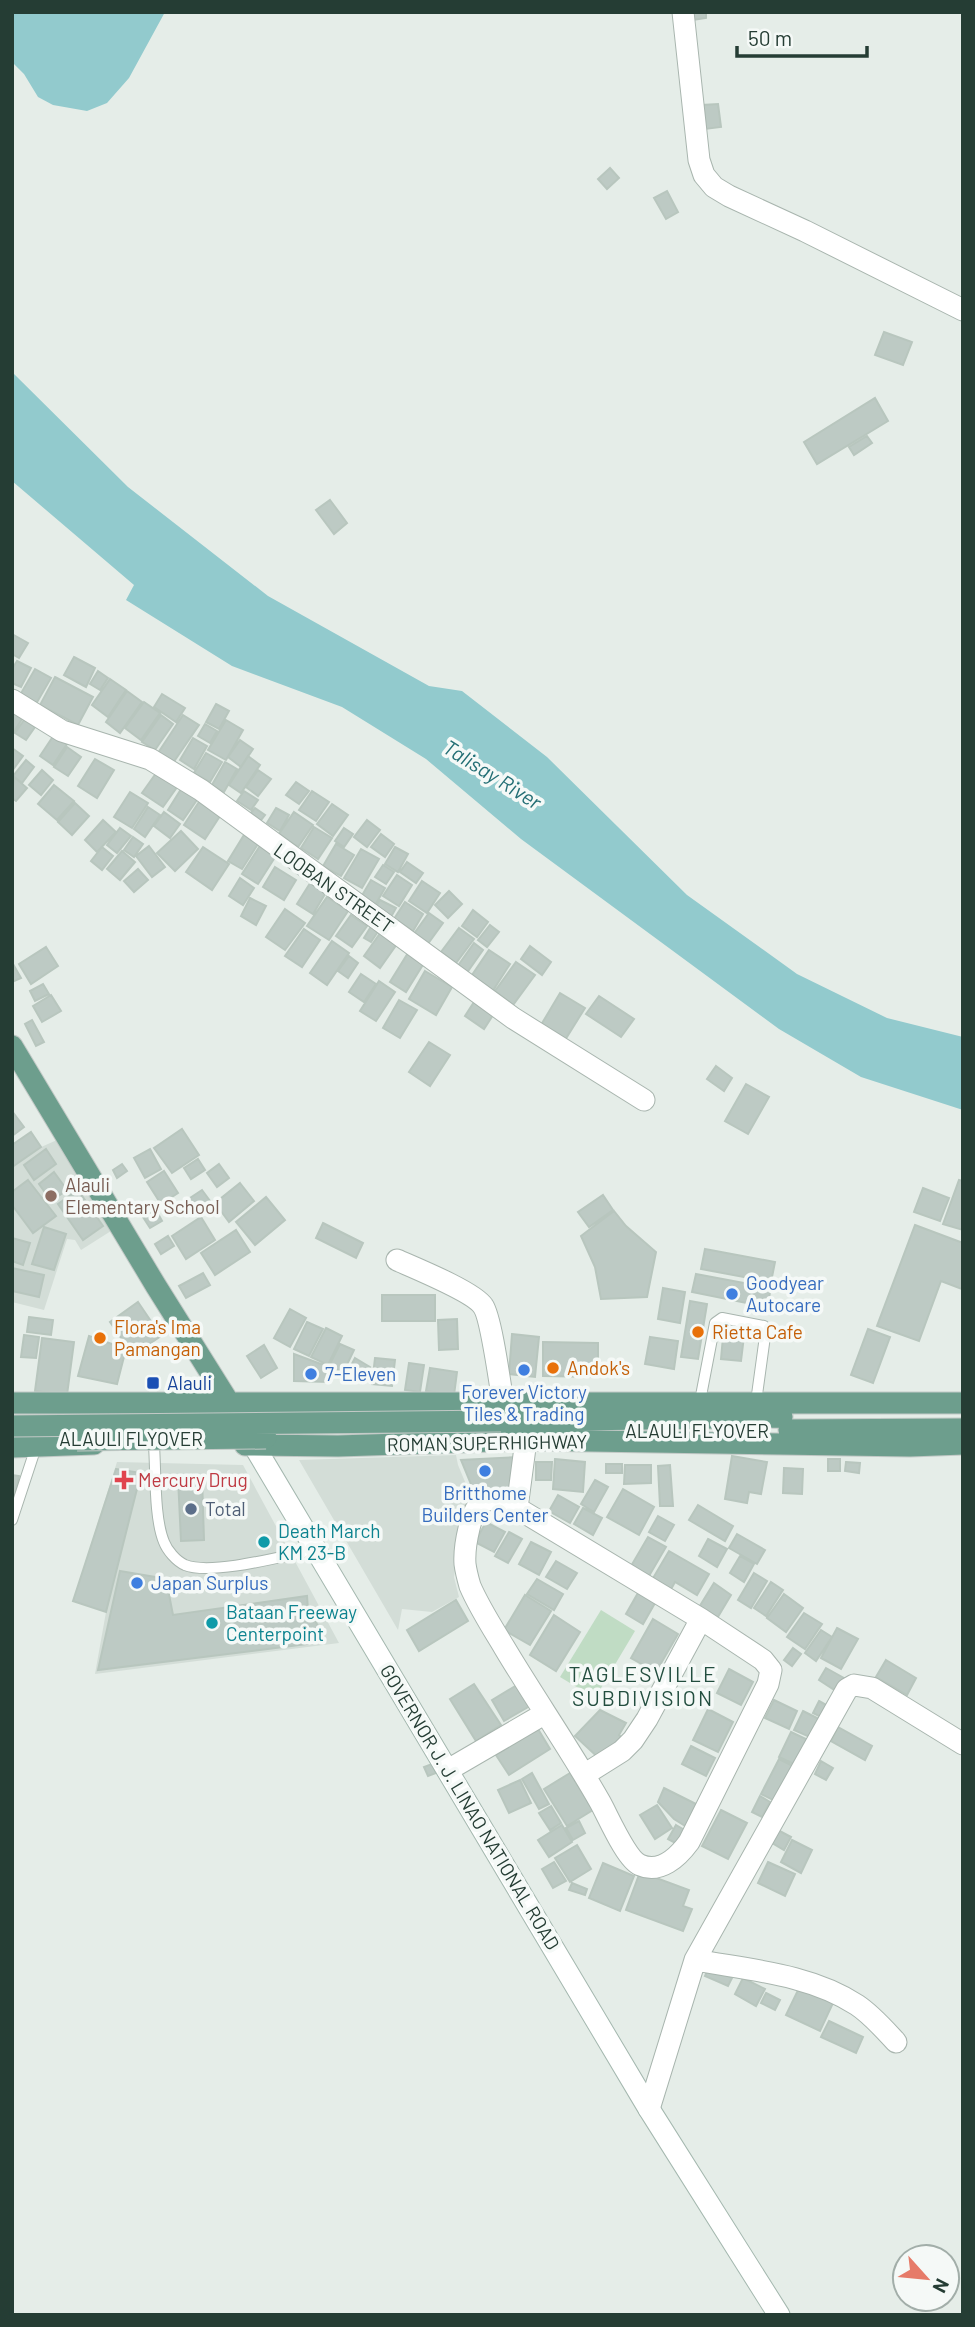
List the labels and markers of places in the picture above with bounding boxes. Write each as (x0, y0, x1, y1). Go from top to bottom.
place label: Alauli Elementary School (65, 1173, 220, 1218)
marker: Alauli Elementary School (43, 1188, 59, 1204)
place label: Goodyear Autocare (746, 1271, 824, 1316)
marker: Goodyear Autocare (724, 1286, 740, 1302)
place label: Flora's Ima Pamangan (114, 1315, 201, 1360)
place label: Rietta Cafe (712, 1320, 803, 1343)
marker: Rietta Cafe (690, 1324, 706, 1340)
marker: Flora's Ima Pamangan (92, 1330, 108, 1346)
place label: Andok's (567, 1356, 630, 1379)
marker: Andok's (545, 1360, 561, 1376)
place label: 7-Eleven (325, 1362, 396, 1385)
marker: Forever Victory Tiles & Trading (516, 1362, 532, 1378)
marker: 7-Eleven (303, 1366, 319, 1382)
place label: Alauli (167, 1371, 212, 1394)
marker: Alauli (145, 1375, 161, 1391)
place label: Forever Victory Tiles & Trading (461, 1380, 587, 1425)
marker: Britthome Builders Center (477, 1463, 493, 1479)
place label: Mercury Drug (138, 1468, 248, 1491)
marker: Mercury Drug (116, 1472, 132, 1488)
place label: Britthome Builders Center (422, 1481, 549, 1526)
place label: Total (205, 1497, 246, 1520)
marker: Total (183, 1501, 199, 1517)
place label: Death March KM 23-B (278, 1519, 381, 1564)
marker: Death March KM 23-B (256, 1534, 272, 1550)
place label: Japan Surplus (151, 1571, 268, 1594)
marker: Japan Surplus (129, 1575, 145, 1591)
place label: Bataan Freeway Centerpoint (226, 1600, 357, 1645)
marker: Bataan Freeway Centerpoint (204, 1615, 220, 1631)

